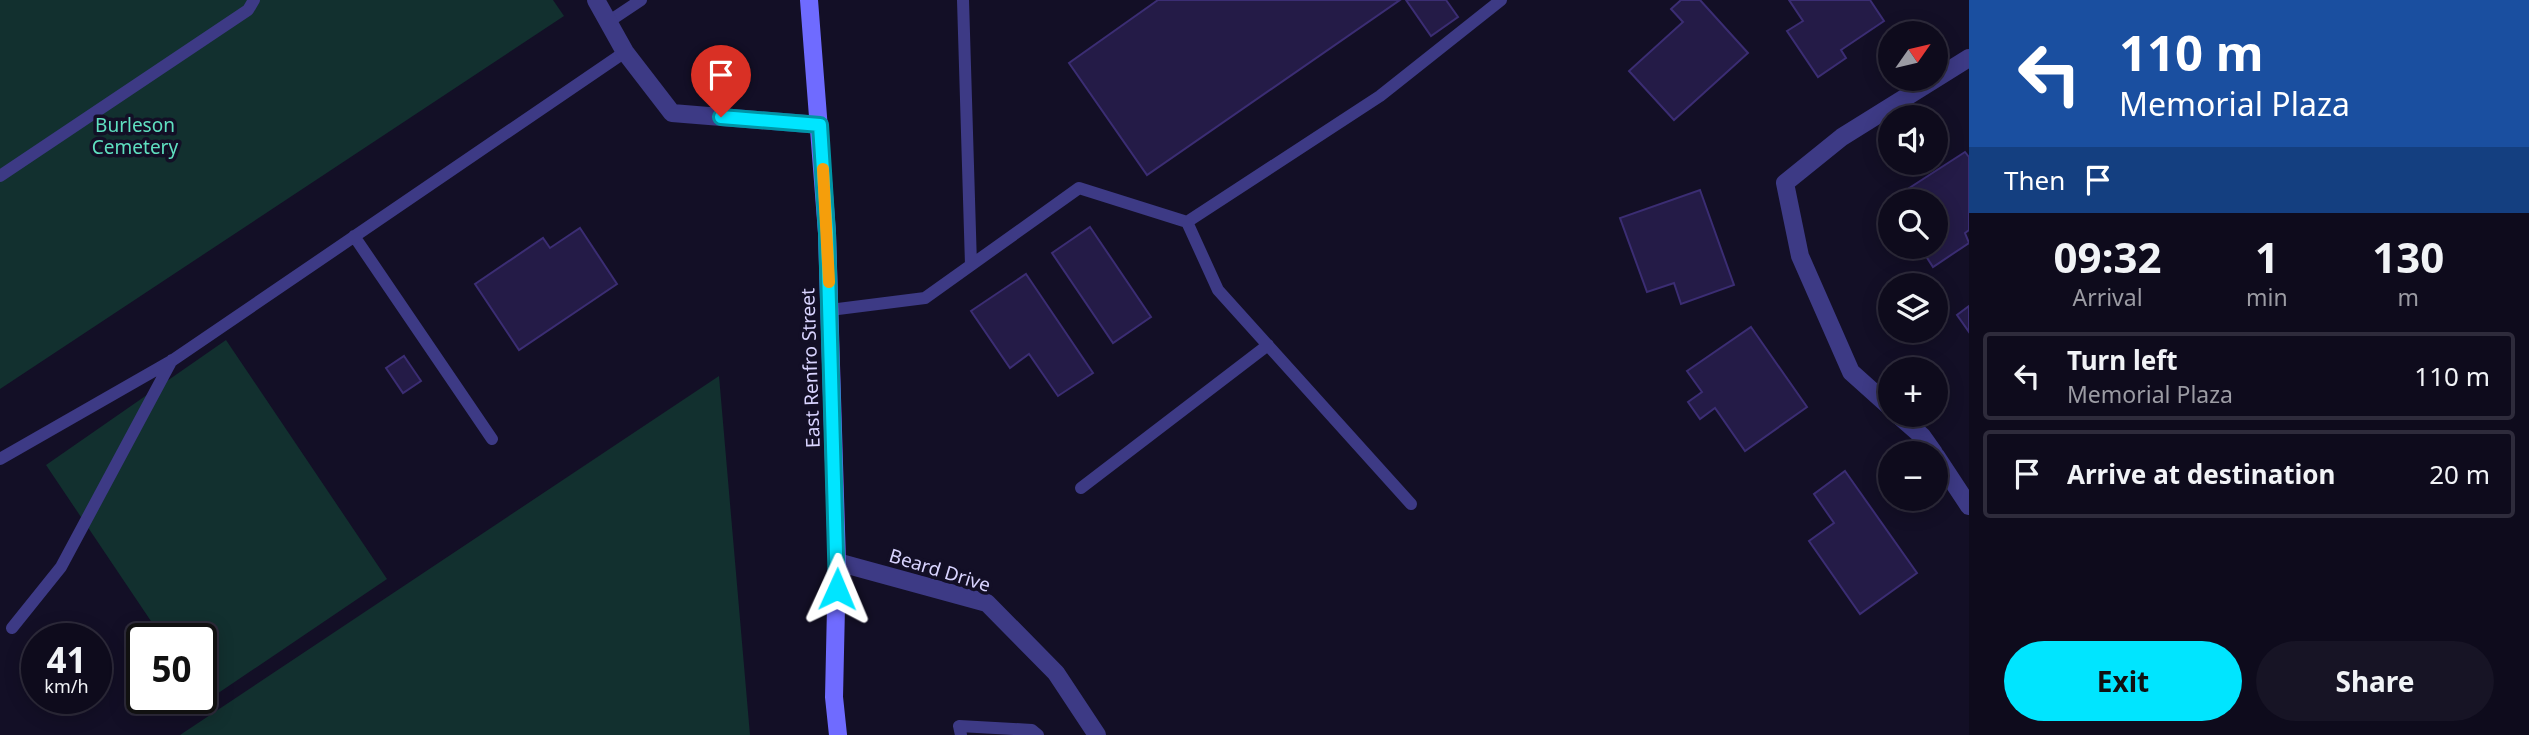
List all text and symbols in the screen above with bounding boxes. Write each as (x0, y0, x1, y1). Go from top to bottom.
text: 110 m (2119, 19, 2264, 85)
north arrow (1878, 21, 1948, 91)
map controls (1878, 21, 1948, 511)
icon: left (2004, 28, 2095, 119)
pin (691, 45, 751, 117)
icon: arrive (702, 56, 740, 94)
text: Memorial Plaza (2119, 82, 2350, 125)
button: sound (1878, 105, 1948, 175)
park label: Burleson Cemetery (92, 112, 178, 160)
icon: arrive (2079, 161, 2117, 199)
text: Then (2004, 162, 2065, 198)
button: search (1878, 189, 1948, 259)
text: 09:32 (2054, 228, 2161, 285)
text: 1 (2255, 228, 2279, 285)
text: 130 (2372, 228, 2444, 285)
button: layers (1878, 273, 1948, 343)
text: Arrival (2072, 281, 2143, 313)
text: min (2246, 281, 2288, 313)
text: m (2398, 281, 2419, 313)
street label: East Renfro Street (794, 288, 826, 448)
text: Turn left (2067, 342, 2178, 378)
button: + (1878, 357, 1948, 427)
icon: left (2008, 357, 2046, 395)
text: 110 m (2414, 358, 2490, 394)
text: Memorial Plaza (2067, 378, 2233, 410)
button: − (1878, 441, 1948, 511)
icon: arrive (2008, 455, 2046, 493)
text: Arrive at destination (2067, 456, 2336, 492)
text: 20 m (2429, 456, 2490, 492)
street label: Beard Drive (886, 542, 994, 598)
position arrow (800, 552, 874, 626)
speed limit sign: 50 (126, 623, 217, 714)
text: 41 (46, 636, 87, 683)
button: Exit (2004, 641, 2242, 721)
button: Share (2256, 641, 2494, 721)
text: km/h (44, 674, 89, 698)

